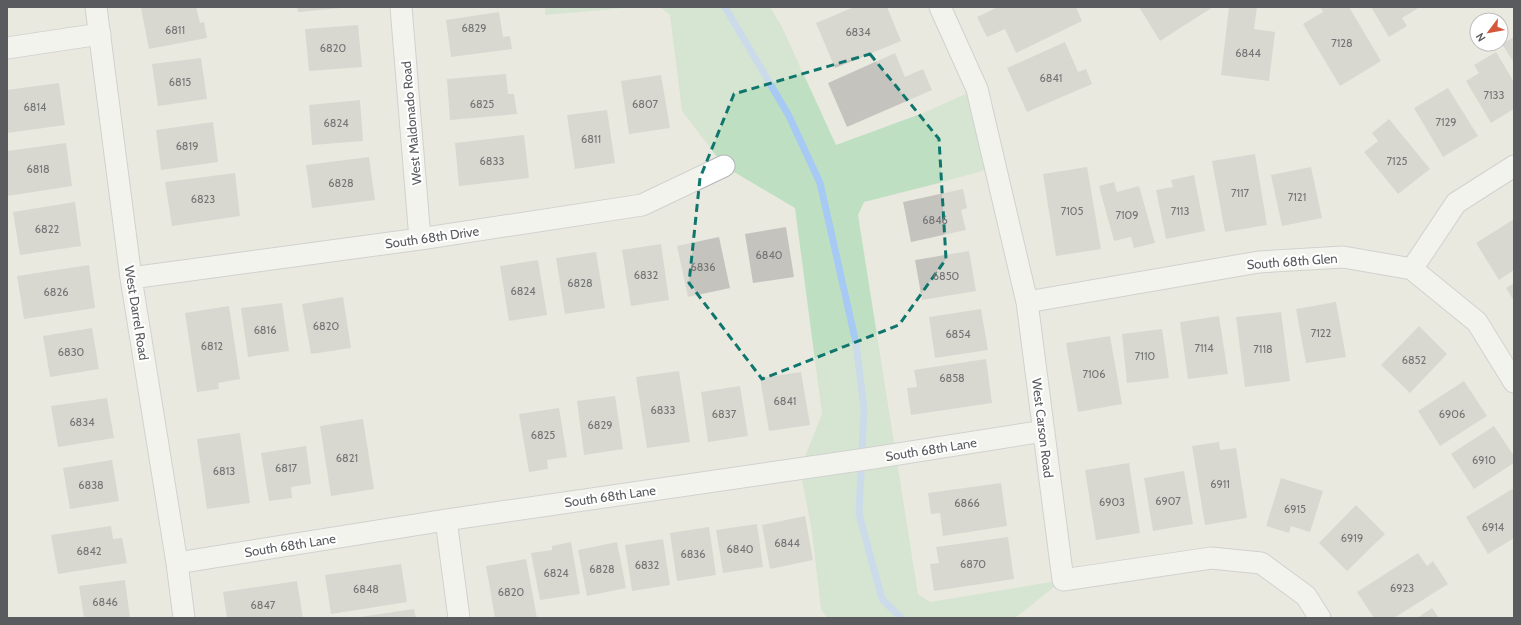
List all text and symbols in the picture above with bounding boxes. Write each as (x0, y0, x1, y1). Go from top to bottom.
north arrow (1469, 12, 1509, 52)
house number: 6829 (462, 21, 486, 35)
house number: 6811 (165, 23, 185, 37)
house number: 6834 (845, 25, 871, 39)
text: N (1473, 30, 1489, 44)
house number: 7128 (1331, 36, 1353, 50)
house number: 6820 (320, 41, 346, 55)
house number: 6844 (1235, 46, 1261, 60)
street label: West Maldonado Road (398, 60, 424, 186)
house number: 6841 (1040, 71, 1062, 85)
house number: 6815 (169, 75, 191, 89)
house number: 7133 (1483, 88, 1505, 102)
house number: 6825 (470, 97, 494, 111)
house number: 6807 (632, 97, 658, 111)
house number: 6814 (24, 100, 47, 114)
house number: 7129 (1435, 115, 1457, 129)
house number: 6824 (323, 116, 349, 130)
house number: 6811 (581, 132, 601, 146)
house number: 6819 (176, 139, 198, 153)
house number: 6833 (480, 154, 504, 168)
house number: 7125 (1387, 154, 1407, 168)
house number: 6818 (26, 162, 50, 176)
house number: 6828 (328, 176, 354, 190)
house number: 7117 (1231, 186, 1250, 200)
house number: 7121 (1288, 190, 1306, 204)
house number: 6823 (191, 192, 215, 206)
house number: 7105 (1061, 204, 1083, 218)
house number: 7113 (1171, 204, 1189, 218)
house number: 7109 (1115, 208, 1139, 222)
house number: 6846 (922, 213, 948, 227)
house number: 6822 (35, 222, 59, 236)
street label: South 68th Drive (384, 222, 480, 252)
house number: 6840 (756, 248, 783, 262)
street label: South 68th Glen (1246, 250, 1338, 272)
house number: 6836 (690, 260, 716, 274)
street label: West Darrel Road (122, 265, 152, 361)
house number: 6832 (634, 268, 659, 282)
house number: 6850 (933, 269, 960, 283)
house number: 6828 (567, 276, 593, 290)
house number: 6824 (510, 284, 536, 298)
house number: 6826 (44, 285, 68, 299)
house number: 6820 (313, 319, 339, 333)
house number: 6816 (254, 323, 276, 337)
house number: 7122 (1311, 326, 1332, 340)
house number: 6854 (945, 327, 971, 341)
house number: 6812 (201, 339, 223, 353)
house number: 7114 (1194, 341, 1214, 355)
house number: 7118 (1253, 342, 1273, 356)
house number: 6830 (58, 345, 85, 359)
house number: 7110 (1135, 349, 1156, 363)
house number: 6852 (1402, 353, 1427, 367)
house number: 7106 (1082, 367, 1106, 381)
house number: 6858 (939, 371, 965, 385)
street label: West Carson Road (1029, 377, 1057, 479)
house number: 6841 (774, 394, 796, 408)
house number: 6833 (651, 403, 675, 417)
house number: 6837 (712, 407, 737, 421)
house number: 6906 (1439, 407, 1465, 421)
house number: 6834 (69, 415, 95, 429)
house number: 6829 (588, 418, 612, 432)
house number: 6825 (531, 428, 555, 442)
street label: South 68th Lane (884, 434, 978, 464)
house number: 6821 (336, 451, 358, 465)
house number: 6910 (1472, 453, 1496, 467)
house number: 6817 (275, 461, 297, 475)
house number: 6813 (213, 464, 235, 478)
house number: 6911 (1210, 477, 1230, 491)
house number: 6838 (78, 478, 104, 492)
street label: South 68th Lane (563, 482, 657, 510)
house number: 6907 (1155, 494, 1181, 508)
house number: 6903 (1099, 495, 1125, 509)
house number: 6866 (954, 496, 980, 510)
house number: 6915 (1284, 502, 1306, 516)
house number: 6914 (1482, 520, 1505, 534)
street label: South 68th Lane (243, 530, 337, 560)
house number: 6919 (1341, 531, 1363, 545)
house number: 6844 (774, 536, 800, 550)
house number: 6840 (727, 542, 754, 556)
house number: 6842 (76, 544, 102, 558)
house number: 6836 (680, 547, 706, 561)
house number: 6870 (960, 557, 986, 571)
house number: 6832 (635, 558, 660, 572)
house number: 6828 (589, 562, 615, 576)
house number: 6824 (543, 566, 569, 580)
house number: 6923 (1390, 581, 1414, 595)
house number: 6848 (353, 582, 379, 596)
house number: 6820 (498, 585, 524, 599)
house number: 6846 (92, 595, 118, 609)
house number: 6847 (251, 598, 276, 612)

